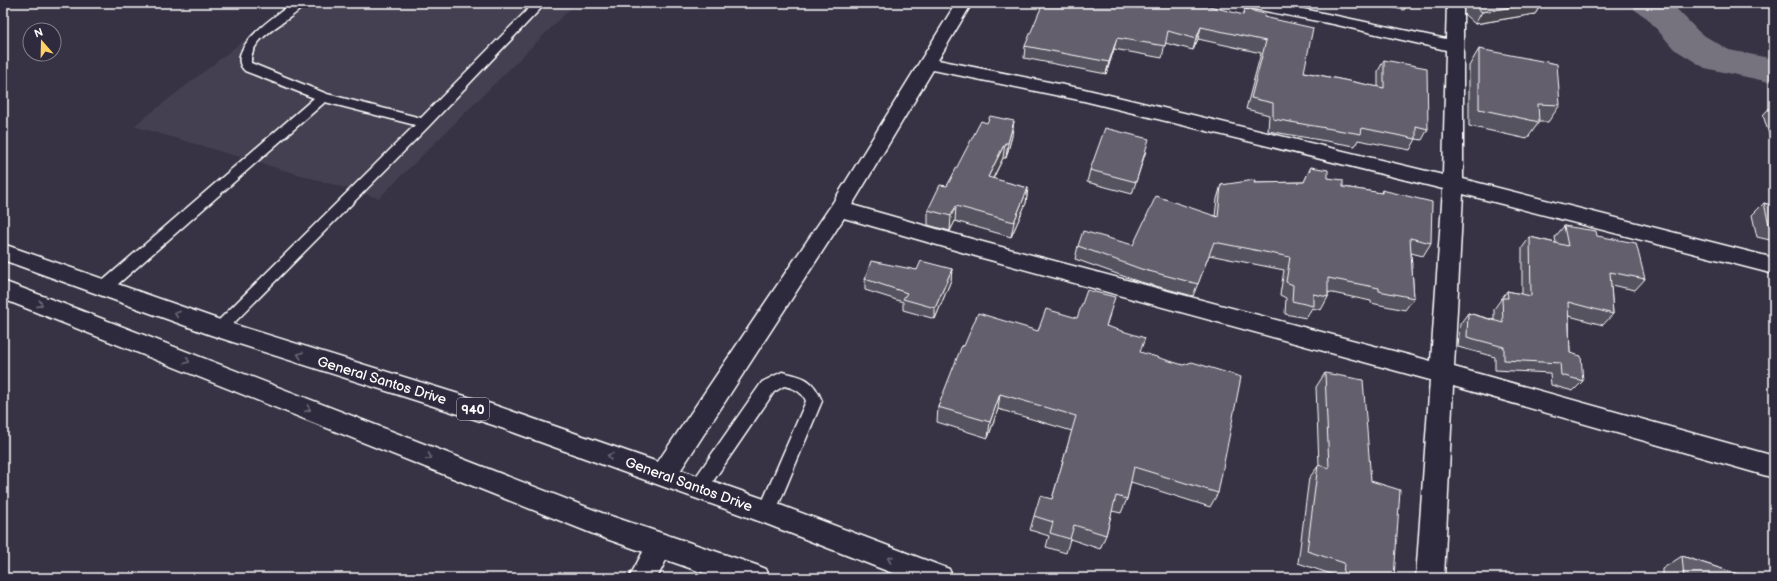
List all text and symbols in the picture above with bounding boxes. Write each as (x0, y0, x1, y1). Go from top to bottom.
north arrow (22, 22, 62, 62)
text: N (33, 26, 45, 41)
one-way arrow (36, 299, 43, 307)
one-way arrow (173, 310, 180, 319)
one-way arrow (297, 351, 304, 360)
street label: General Santos Drive (315, 353, 448, 408)
one-way arrow (183, 357, 190, 365)
road number: 940 (457, 398, 489, 420)
one-way arrow (304, 405, 311, 413)
one-way arrow (425, 452, 432, 460)
one-way arrow (607, 452, 614, 460)
street label: General Santos Drive (623, 454, 755, 515)
one-way arrow (886, 556, 893, 564)

